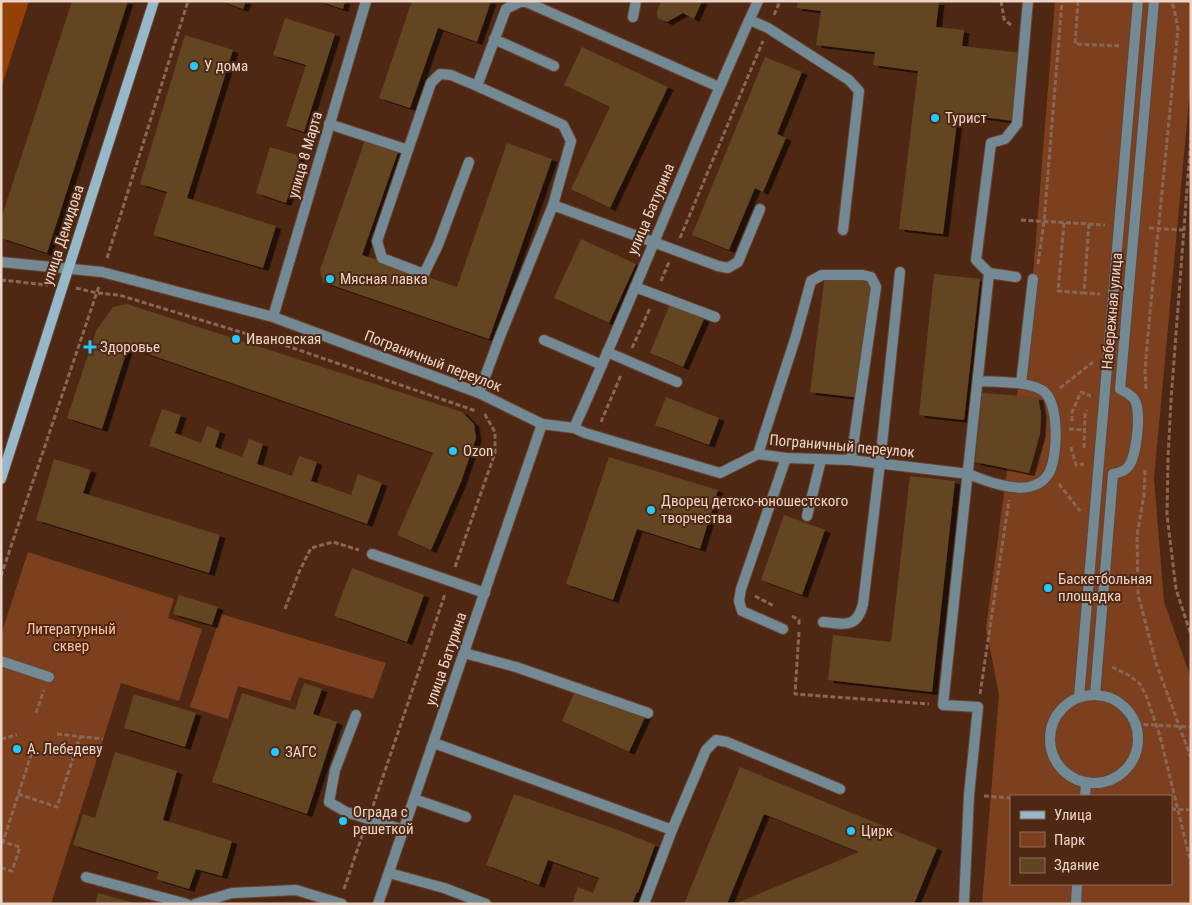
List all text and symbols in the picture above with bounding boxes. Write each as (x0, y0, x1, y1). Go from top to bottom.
place label: У дома (204, 57, 248, 75)
marker: У дома (188, 60, 200, 72)
place label: Турист (945, 109, 987, 127)
street label: улица 8 Марта (284, 110, 326, 200)
marker: Турист (929, 112, 941, 124)
street label: улица Батурина (624, 161, 678, 257)
street label: улица Демидова (38, 183, 88, 287)
street label: Набережная улица (1098, 252, 1126, 370)
place label: Мясная лавка (340, 270, 428, 288)
marker: Мясная лавка (324, 273, 336, 285)
street label: Пограничный переулок (362, 326, 504, 396)
place label: Ивановская (246, 330, 321, 348)
marker: Ивановская (230, 333, 242, 345)
place label: Здоровье (100, 338, 160, 356)
marker: Здоровье (84, 341, 96, 353)
street label: Пограничный переулок (769, 431, 915, 461)
place label: Ozon (463, 442, 493, 460)
marker: Ozon (447, 445, 459, 457)
place label: Дворец детско-юношестского творчества (661, 492, 848, 527)
marker: Дворец детско-юношестского творчества (645, 504, 657, 516)
place label: Баскетбольная площадка (1058, 570, 1152, 605)
marker: Баскетбольная площадка (1042, 582, 1054, 594)
street label: улица Батурина (422, 610, 470, 708)
park label: Литературный сквер (26, 620, 116, 655)
place label: А. Лебедеву (27, 740, 102, 758)
marker: А. Лебедеву (11, 743, 23, 755)
place label: ЗАГС (285, 743, 317, 761)
marker: ЗАГС (269, 746, 281, 758)
legend (1010, 795, 1172, 885)
place label: Ограда с решеткой (353, 803, 414, 838)
text: Улица (1054, 806, 1092, 824)
marker: Ограда с решеткой (337, 815, 349, 827)
place label: Цирк (861, 822, 893, 840)
marker: Цирк (845, 825, 857, 837)
text: Парк (1054, 831, 1085, 849)
text: Здание (1054, 856, 1099, 874)

